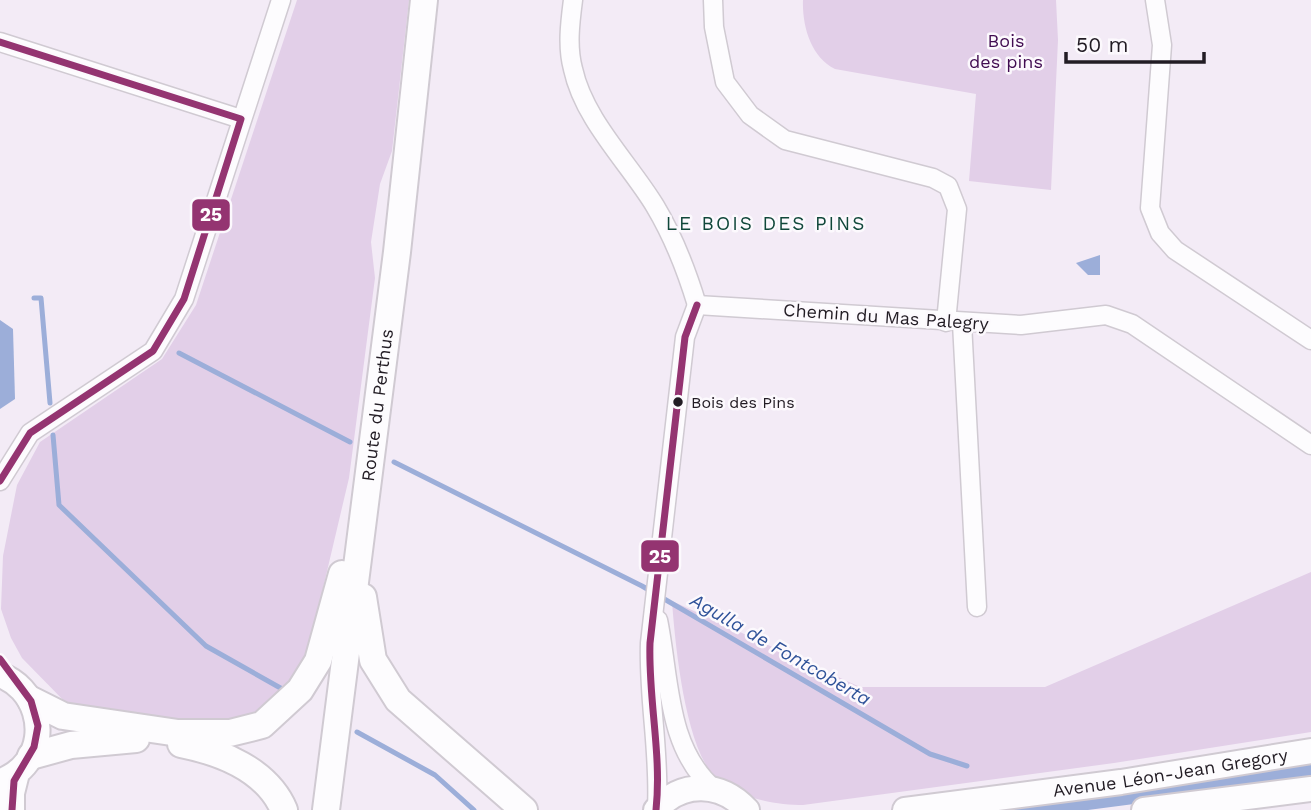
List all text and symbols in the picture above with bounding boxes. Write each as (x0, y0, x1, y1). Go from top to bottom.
scale bar (1066, 21, 1204, 65)
park label: Bois des pins (969, 30, 1043, 72)
text: 50 m (1076, 32, 1128, 57)
line badge: 25 (191, 198, 231, 232)
text: 25 (200, 203, 222, 226)
district label: LE BOIS DES PINS (666, 212, 866, 235)
street label: Chemin du Mas Palegry (783, 299, 990, 334)
street label: Route du Perthus (357, 328, 397, 483)
place label: Bois des Pins (691, 393, 795, 412)
marker: Bois des Pins (671, 395, 685, 409)
line badge: 25 (640, 539, 680, 573)
text: 25 (649, 545, 671, 568)
water label: Agulla de Fontcoberta (686, 588, 875, 711)
street label: Avenue Léon-Jean Gregory (1052, 744, 1290, 801)

